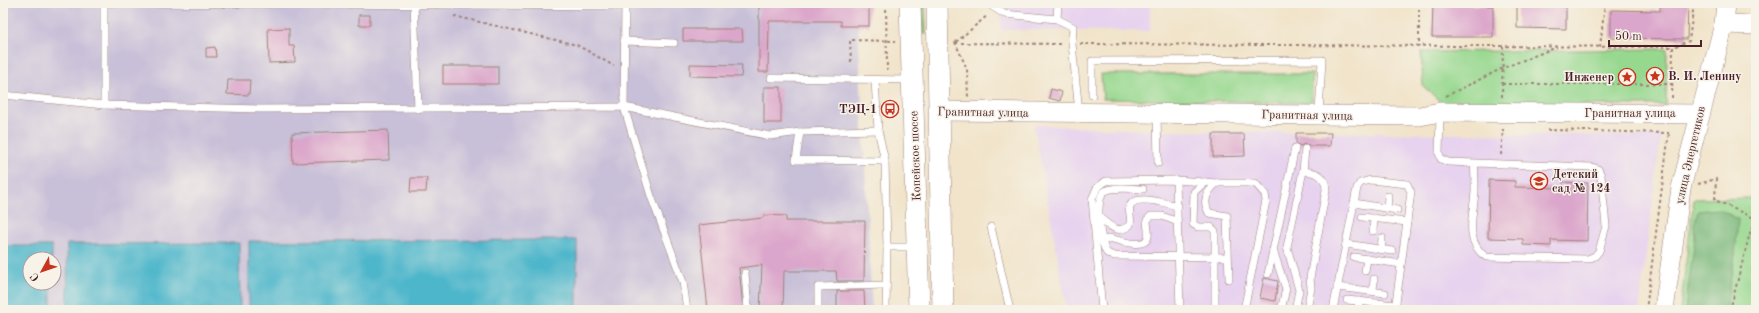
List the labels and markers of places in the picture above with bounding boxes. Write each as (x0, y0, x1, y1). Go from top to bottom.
place icon: В. И. Ленину (1645, 66, 1665, 86)
place icon: Инженер (1617, 67, 1637, 87)
place label: В. И. Ленину (1668, 71, 1742, 83)
place label: Инженер (1564, 72, 1614, 84)
bus stop icon: ТЭЦ-1 (880, 99, 900, 119)
place label: ТЭЦ-1 (839, 104, 877, 116)
place label: Детский сад № 124 (1552, 169, 1610, 195)
school or university icon: Детский сад № 124 (1529, 171, 1549, 191)

